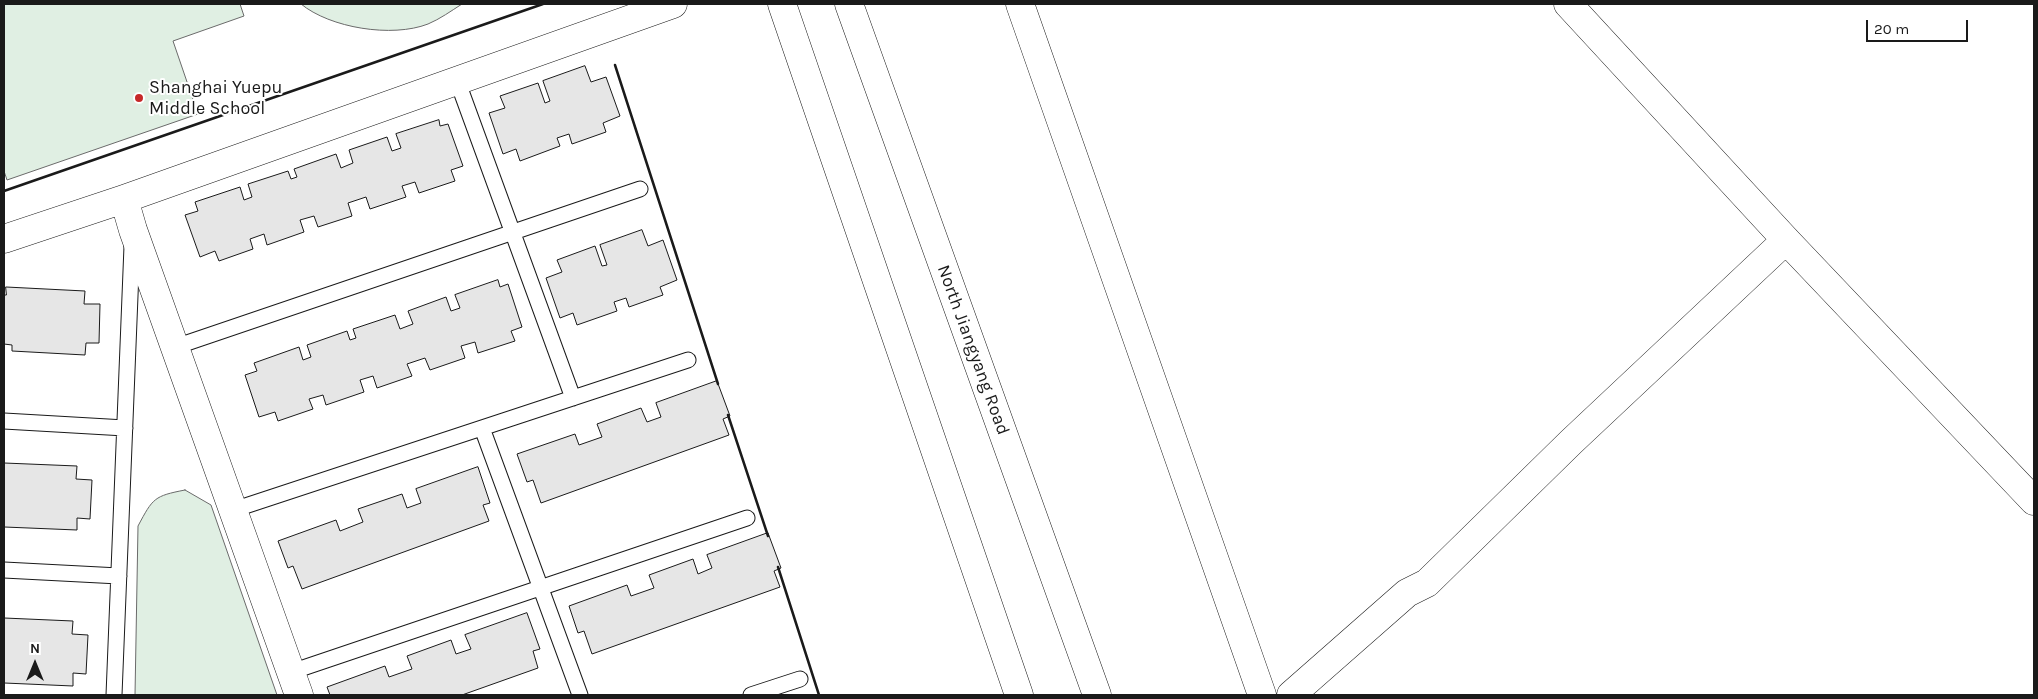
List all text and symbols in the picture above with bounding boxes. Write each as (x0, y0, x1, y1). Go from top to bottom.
scale bar (1868, 10, 1970, 42)
text: 20 m (1874, 20, 1909, 38)
place label: Shanghai Yuepu Middle School (149, 77, 282, 120)
marker: Shanghai Yuepu Middle School (133, 92, 145, 104)
street label: North Jiangyang Road (932, 262, 1014, 438)
north arrow (10, 639, 60, 689)
text: N (30, 640, 40, 657)

